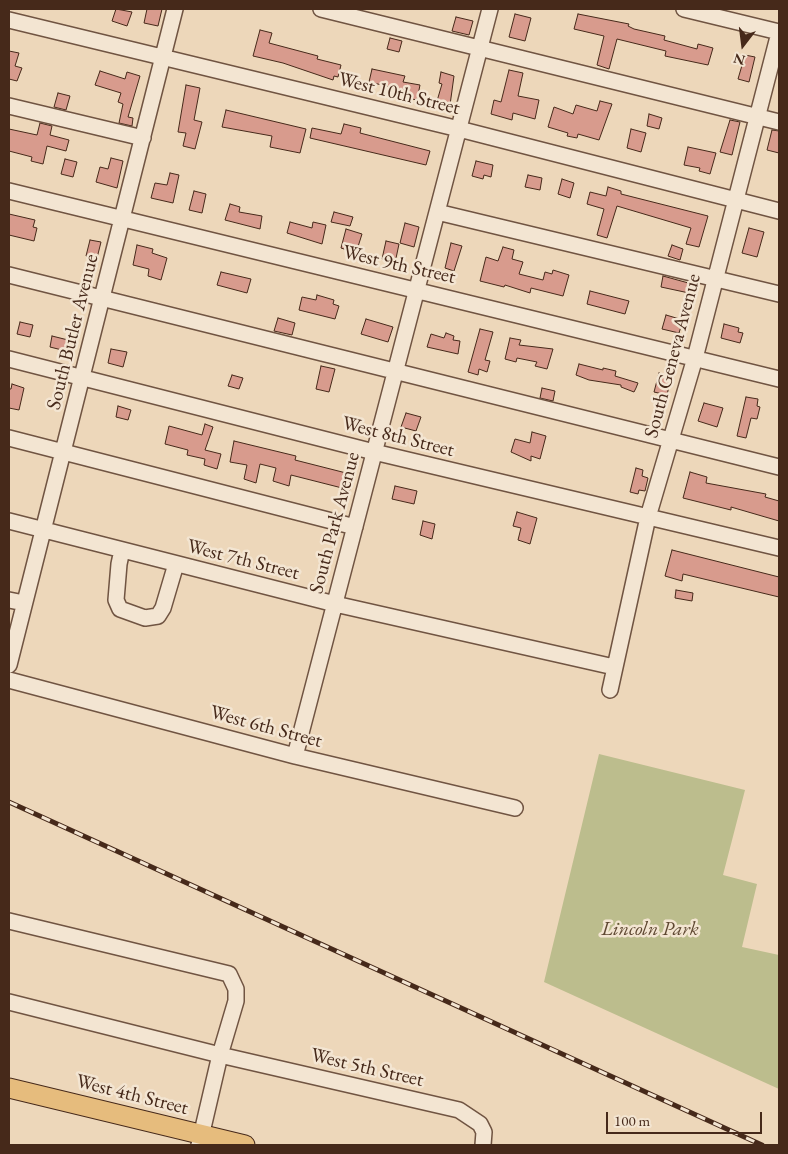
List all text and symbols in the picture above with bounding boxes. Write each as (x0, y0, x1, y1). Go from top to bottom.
north arrow (718, 20, 768, 70)
text: N (731, 49, 747, 70)
street label: West 10th Street (336, 67, 462, 121)
street label: West 9th Street (340, 240, 458, 290)
street label: South Butler Avenue (42, 252, 104, 412)
street label: South Geneva Avenue (640, 271, 706, 441)
street label: West 8th Street (339, 411, 457, 463)
street label: South Park Avenue (305, 449, 365, 597)
street label: West 7th Street (184, 534, 302, 586)
street label: West 6th Street (207, 701, 325, 753)
park label: Lincoln Park (601, 918, 699, 942)
street label: West 5th Street (308, 1043, 426, 1093)
street label: West 4th Street (73, 1069, 191, 1121)
scale bar (608, 1102, 764, 1134)
text: 100 m (614, 1111, 650, 1130)

